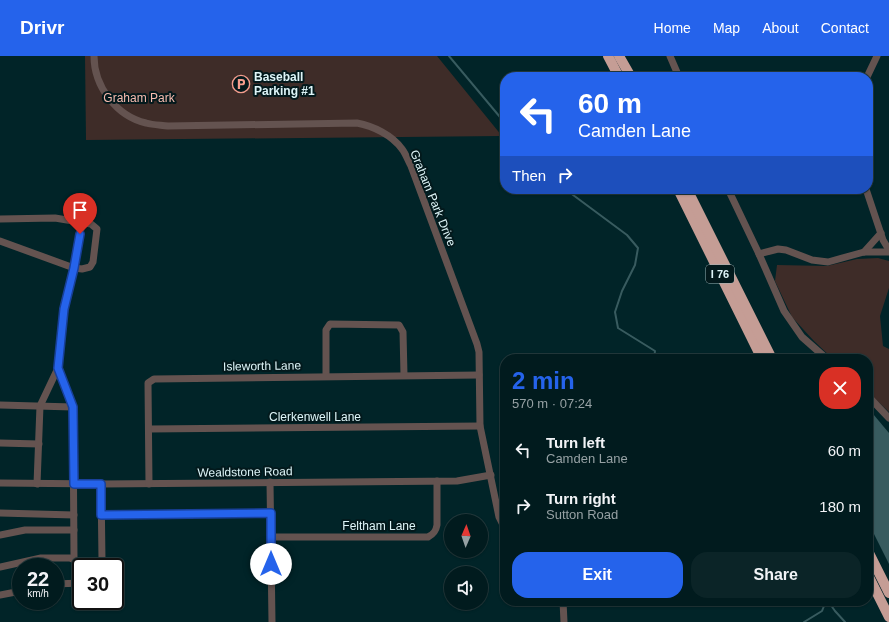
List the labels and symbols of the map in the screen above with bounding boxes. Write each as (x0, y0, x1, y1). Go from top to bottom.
place label: Baseball Parking #1 (254, 70, 315, 98)
parking icon: Baseball Parking #1 (231, 74, 251, 94)
park label: Graham Park (103, 91, 176, 105)
street label: Graham Park Drive (407, 148, 459, 249)
pin (63, 193, 97, 234)
road number: I 76 (706, 265, 734, 283)
street label: Isleworth Lane (223, 358, 301, 374)
street label: Clerkenwell Lane (269, 410, 361, 424)
street label: Wealdstone Road (197, 464, 293, 480)
north arrow (444, 514, 488, 558)
street label: Feltham Lane (342, 519, 416, 533)
position arrow (250, 543, 292, 585)
speed limit sign: 30 (72, 558, 124, 610)

